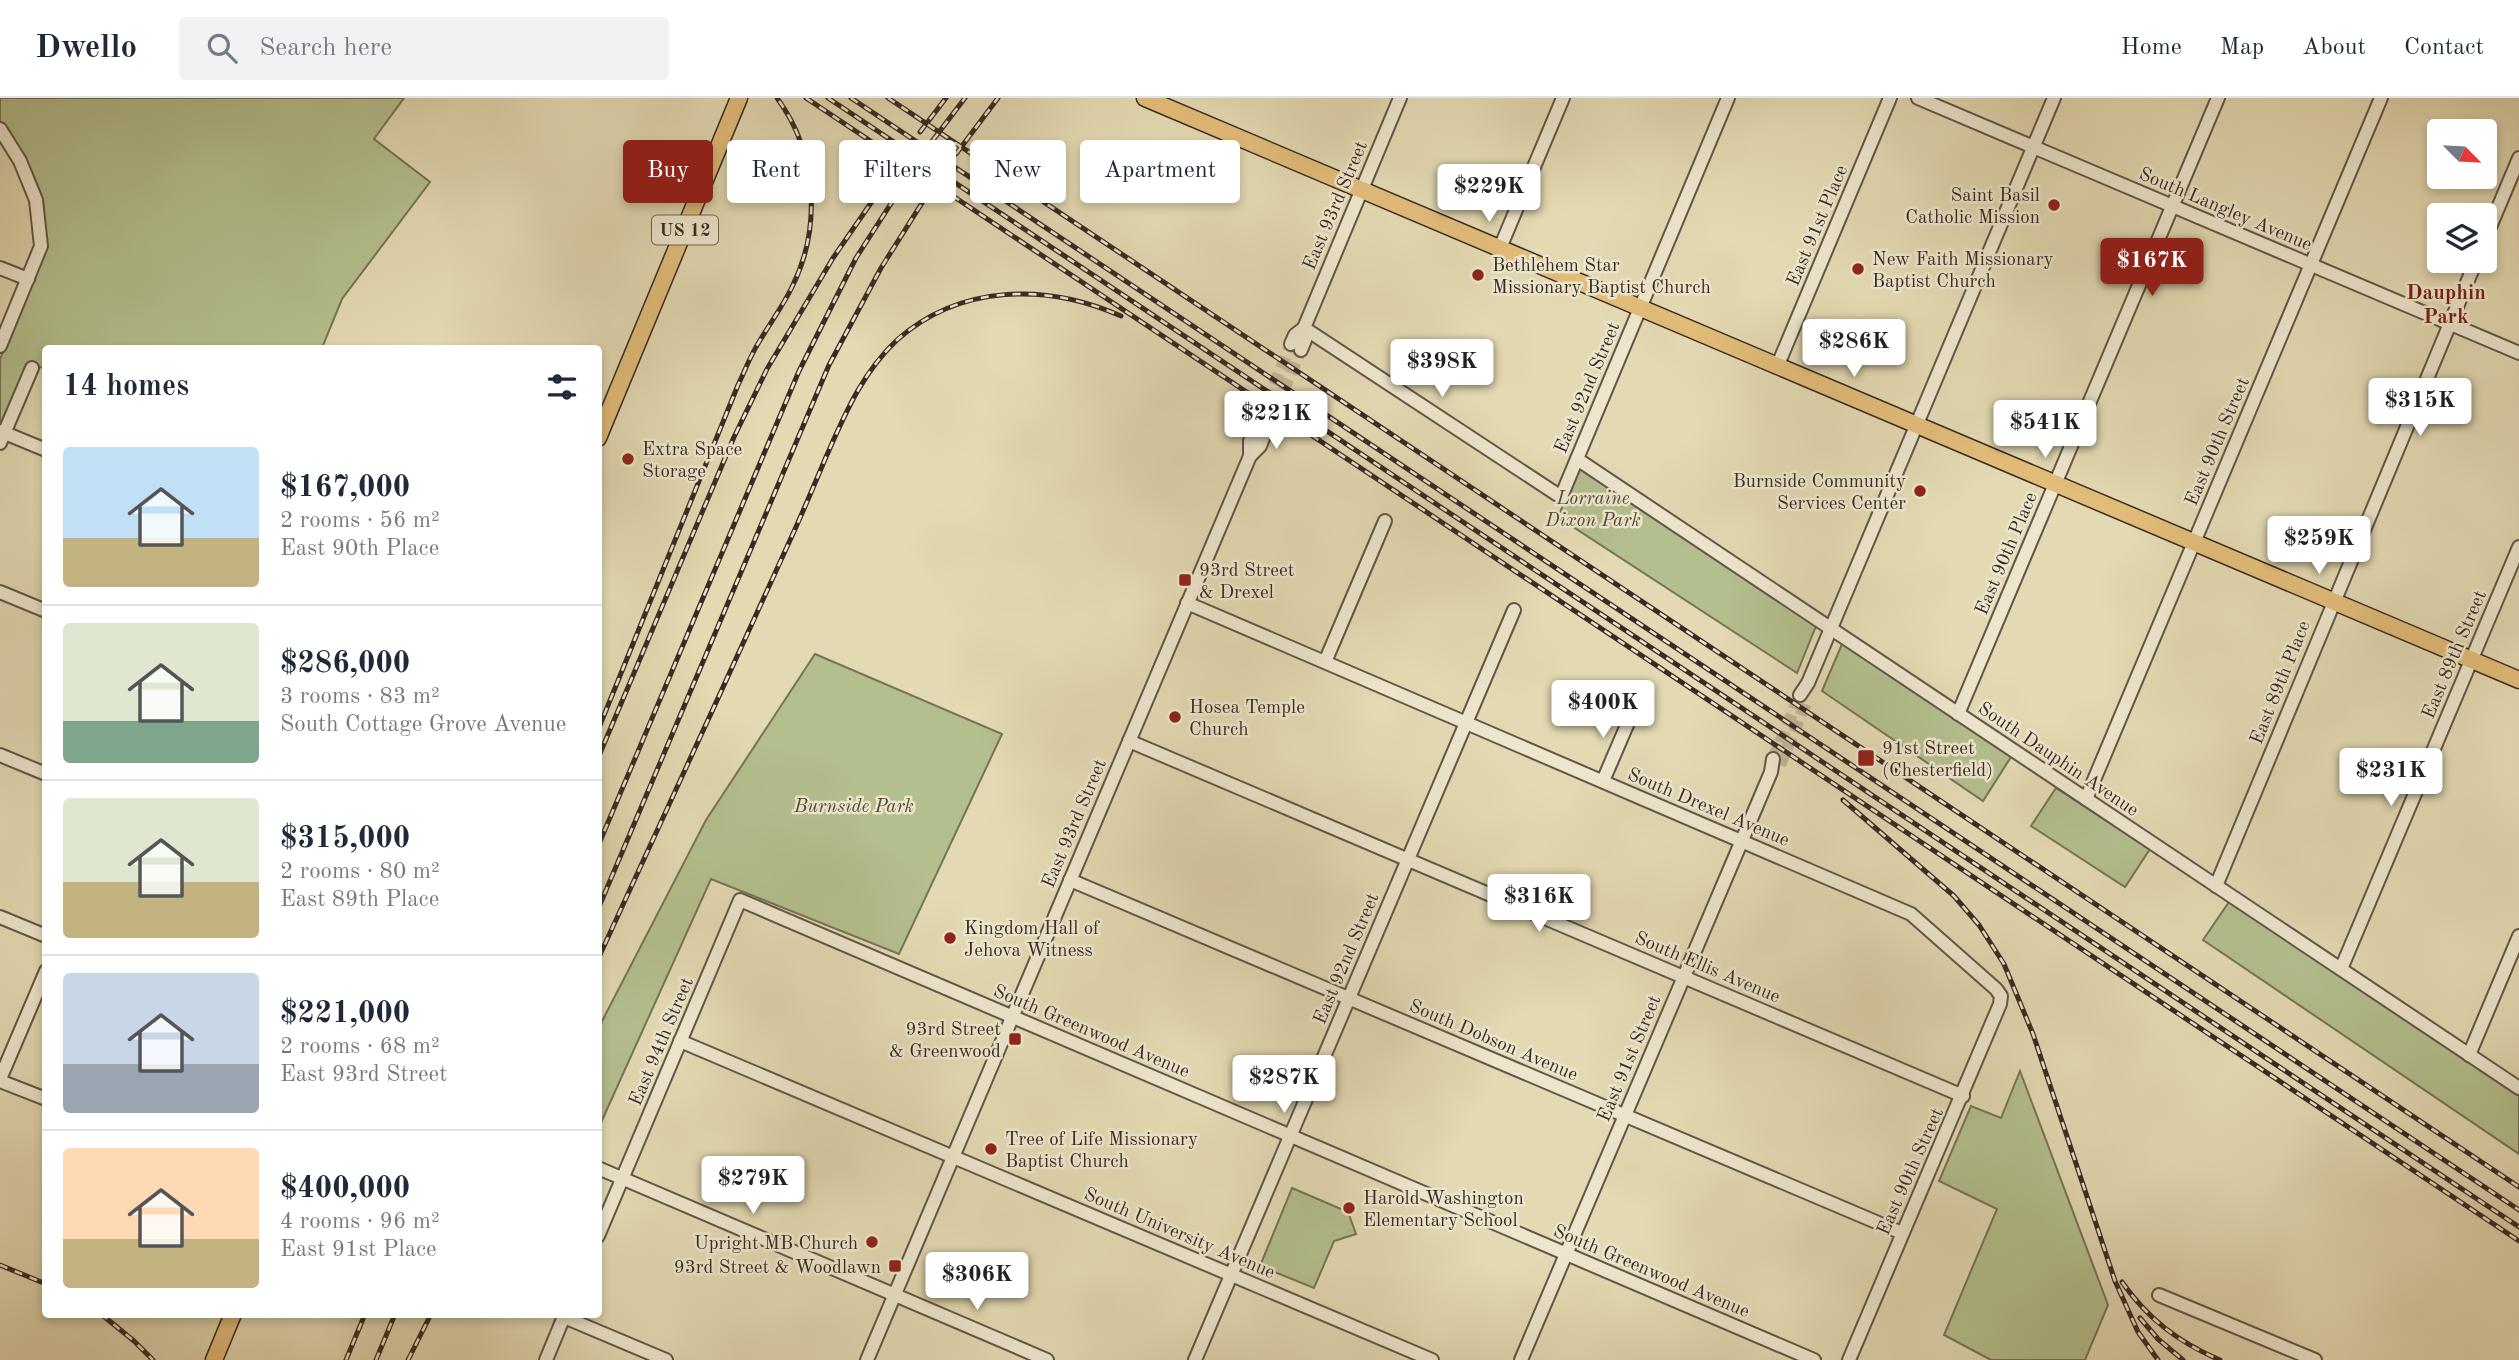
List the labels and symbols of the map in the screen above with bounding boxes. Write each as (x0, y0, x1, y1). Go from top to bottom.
north arrow (2427, 119, 2497, 189)
street label: East 93rd Street (1301, 139, 1372, 273)
street label: East 91st Place (1784, 163, 1852, 289)
pin: $229K (1440, 164, 1538, 224)
street label: South Langley Avenue (2136, 165, 2314, 255)
place label: Saint Basil Catholic Mission (1905, 187, 2040, 228)
marker: Saint Basil Catholic Mission (2046, 197, 2062, 213)
road number: US 12 (652, 216, 718, 244)
pin: $167K (2103, 238, 2201, 298)
place label: New Faith Missionary Baptist Church (1872, 251, 2054, 292)
place label: Bethlehem Star Missionary Baptist Church (1492, 257, 1711, 298)
marker: New Faith Missionary Baptist Church (1850, 261, 1866, 277)
marker: Bethlehem Star Missionary Baptist Church (1470, 267, 1486, 283)
district label: Dauphin Park (2406, 283, 2486, 328)
street label: East 92nd Street (1552, 320, 1625, 456)
pin: $286K (1805, 320, 1903, 379)
pin: $398K (1393, 340, 1491, 399)
street label: East 90th Street (2183, 375, 2254, 509)
pin: $315K (2371, 378, 2469, 438)
pin: $221K (1227, 392, 1325, 451)
pin: $541K (1996, 400, 2094, 460)
place label: Extra Space Storage (642, 441, 742, 482)
marker: Extra Space Storage (620, 451, 636, 467)
place label: Burnside Community Services Center (1733, 473, 1906, 514)
marker: Burnside Community Services Center (1912, 483, 1928, 499)
park label: Lorraine Dixon Park (1544, 490, 1641, 531)
street label: East 90th Place (1973, 490, 2042, 618)
pin: $259K (2270, 517, 2368, 576)
place label: 93rd Street & Drexel (1199, 562, 1294, 603)
marker: 93rd Street & Drexel (1177, 572, 1193, 588)
street label: East 89th Street (2420, 588, 2491, 722)
street label: East 89th Place (2248, 618, 2315, 747)
pin: $400K (1554, 680, 1652, 740)
place label: Hosea Temple Church (1189, 699, 1305, 740)
street label: South Dauphin Avenue (1974, 699, 2141, 821)
marker: Hosea Temple Church (1167, 709, 1183, 725)
place label: 91st Street (Chesterfield) (1882, 740, 1993, 781)
marker: 91st Street (Chesterfield) (1856, 748, 1876, 768)
pin: $231K (2342, 748, 2440, 808)
street label: East 93rd Street (1040, 757, 1111, 891)
street label: South Drexel Avenue (1624, 766, 1792, 851)
park label: Burnside Park (793, 798, 914, 817)
pin: $316K (1490, 874, 1588, 934)
street label: East 92nd Street (1311, 891, 1384, 1027)
place label: Kingdom Hall of Jehova Witness (964, 920, 1100, 961)
street label: South Ellis Avenue (1631, 929, 1783, 1008)
marker: Kingdom Hall of Jehova Witness (942, 930, 958, 946)
street label: East 94th Street (627, 975, 698, 1109)
street label: South Greenwood Avenue (990, 982, 1192, 1082)
street label: East 91st Street (1595, 993, 1665, 1125)
street label: South Dobson Avenue (1406, 997, 1580, 1085)
place label: 93rd Street & Greenwood (889, 1021, 1001, 1062)
marker: 93rd Street & Greenwood (1007, 1031, 1023, 1047)
pin: $287K (1235, 1056, 1333, 1115)
street label: East 90th Street (1875, 1105, 1948, 1239)
place label: Tree of Life Missionary Baptist Church (1005, 1131, 1198, 1172)
marker: Tree of Life Missionary Baptist Church (983, 1141, 999, 1157)
pin: $279K (704, 1156, 802, 1216)
street label: South University Avenue (1081, 1185, 1277, 1283)
place label: Harold Washington Elementary School (1363, 1190, 1524, 1231)
marker: Harold Washington Elementary School (1341, 1200, 1357, 1216)
street label: South Greenwood Avenue (1550, 1222, 1752, 1322)
marker: Upright MB Church (864, 1234, 880, 1250)
place label: Upright MB Church (694, 1235, 858, 1254)
pin: $306K (928, 1252, 1026, 1312)
marker: 93rd Street & Woodlawn (887, 1258, 903, 1274)
place label: 93rd Street & Woodlawn (674, 1259, 881, 1278)

